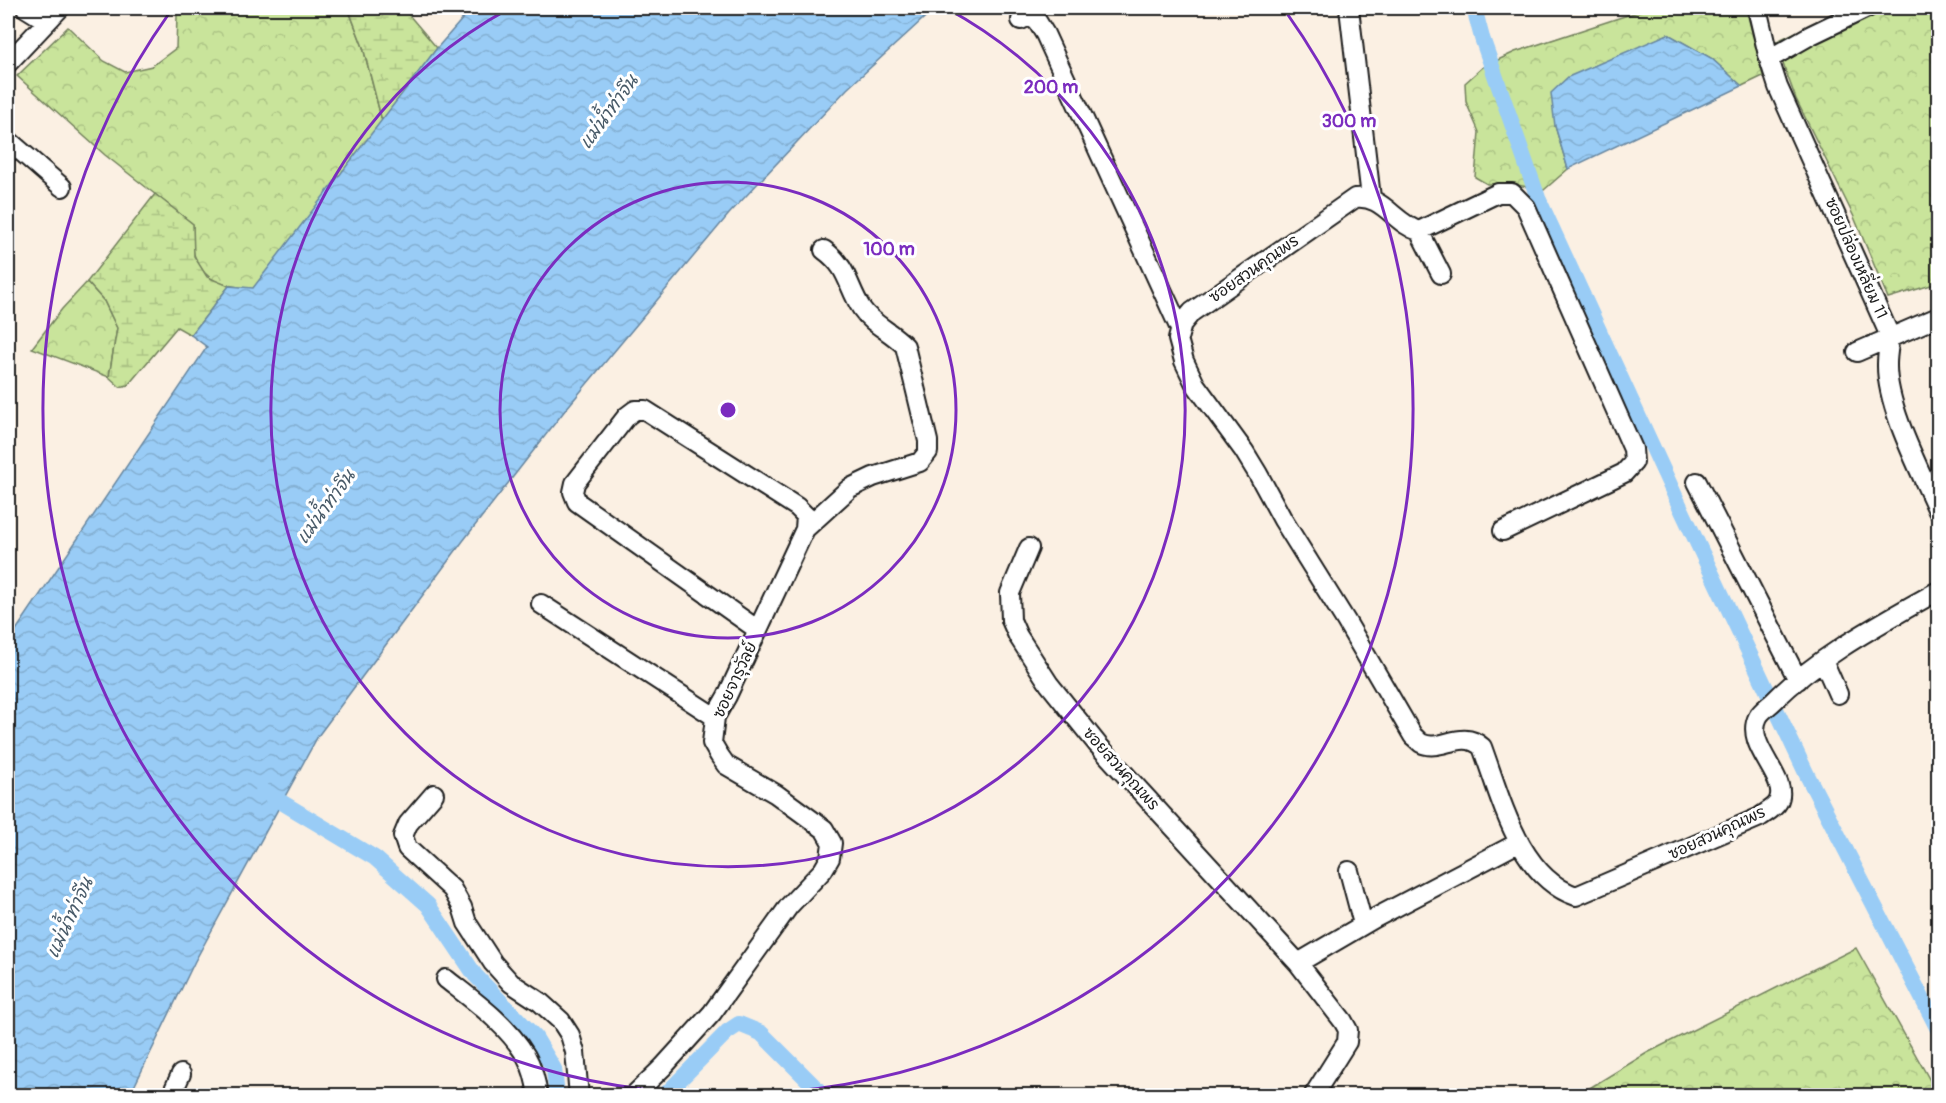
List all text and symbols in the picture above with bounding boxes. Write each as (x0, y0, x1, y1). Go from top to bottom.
water label: แม่น้ำท่าจีน (570, 66, 644, 153)
text: 200 m (1024, 76, 1078, 99)
text: 300 m (1322, 110, 1376, 133)
street label: ซอยปล่องเหลี่ยม 11 (1820, 192, 1897, 322)
street label: ซอยสวนคุณพร (1205, 231, 1304, 309)
text: 100 m (863, 238, 915, 261)
centre of rings (718, 400, 738, 420)
water label: แม่น้ำท่าจีน (287, 461, 361, 548)
street label: ซอยจารุวัลย์ (707, 638, 763, 722)
street label: ซอยสวนคุณพร (1077, 723, 1164, 816)
street label: ซอยสวนคุณพร (1665, 802, 1770, 866)
water label: แม่น้ำท่าจีน (36, 871, 99, 962)

